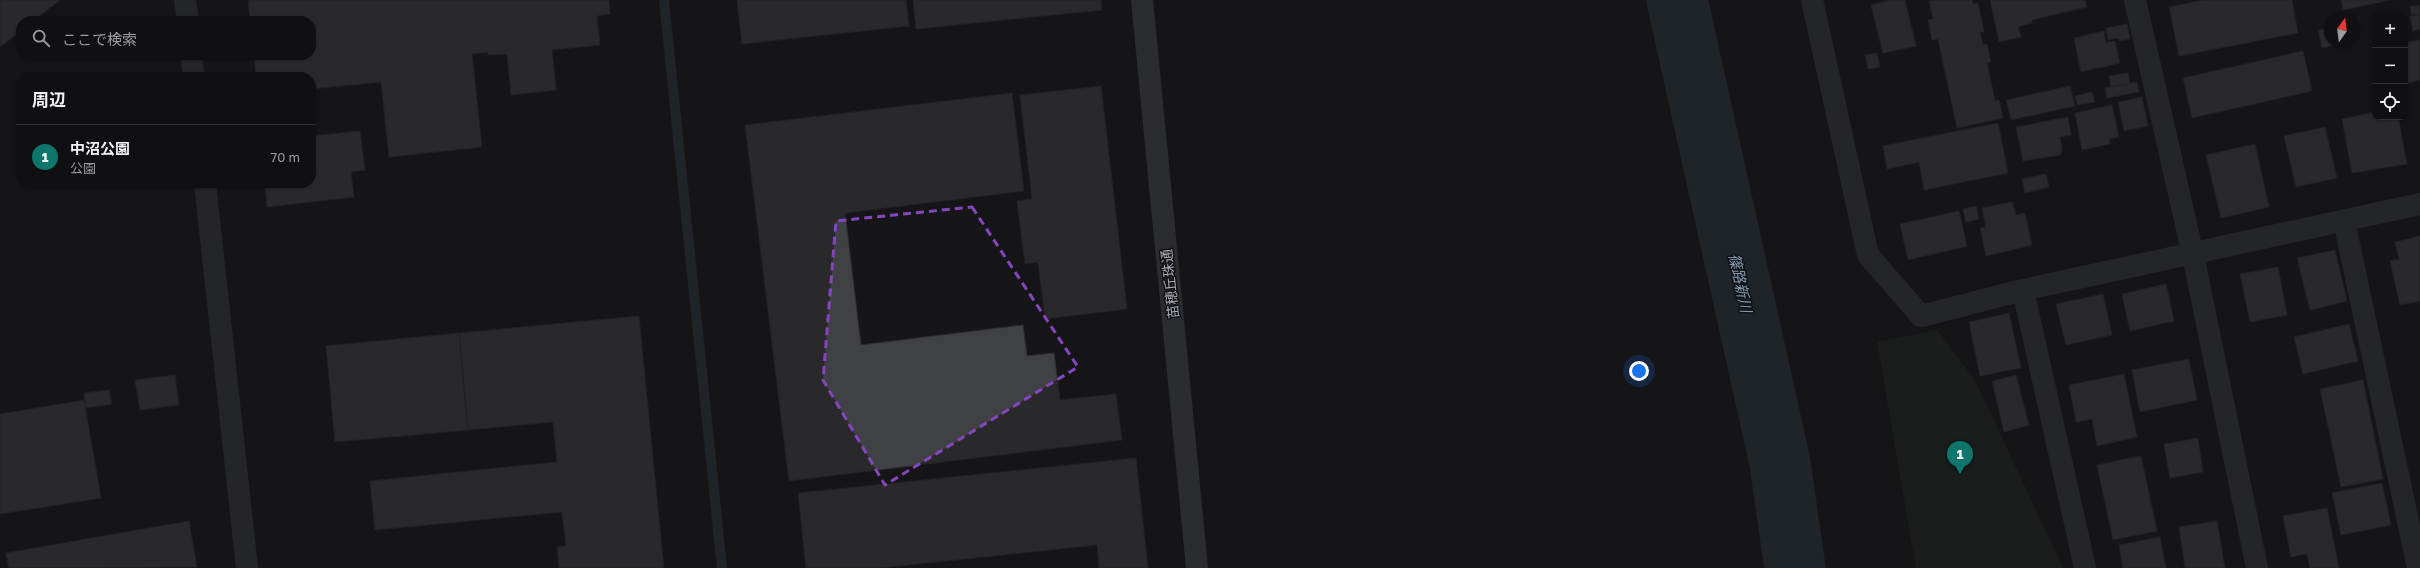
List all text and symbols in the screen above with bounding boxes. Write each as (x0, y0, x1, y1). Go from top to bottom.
north arrow (2324, 12, 2360, 48)
map controls (2372, 12, 2408, 120)
button: + (2372, 12, 2408, 48)
search box (16, 16, 316, 60)
icon: search (30, 27, 52, 49)
text: ここで検索 (62, 30, 137, 48)
button: − (2372, 48, 2408, 84)
button: locate (2372, 84, 2408, 120)
text: 周辺 (32, 89, 66, 110)
text: 中沼公園 (70, 139, 130, 157)
text: 1 (42, 149, 48, 165)
text: 70 m (270, 149, 300, 165)
text: 公園 (70, 160, 96, 176)
street label: 苗穂丘珠通 (1157, 248, 1182, 320)
water label: 篠路新川 (1726, 252, 1756, 316)
your location (1629, 361, 1649, 381)
pin: 1 (1947, 441, 1973, 474)

